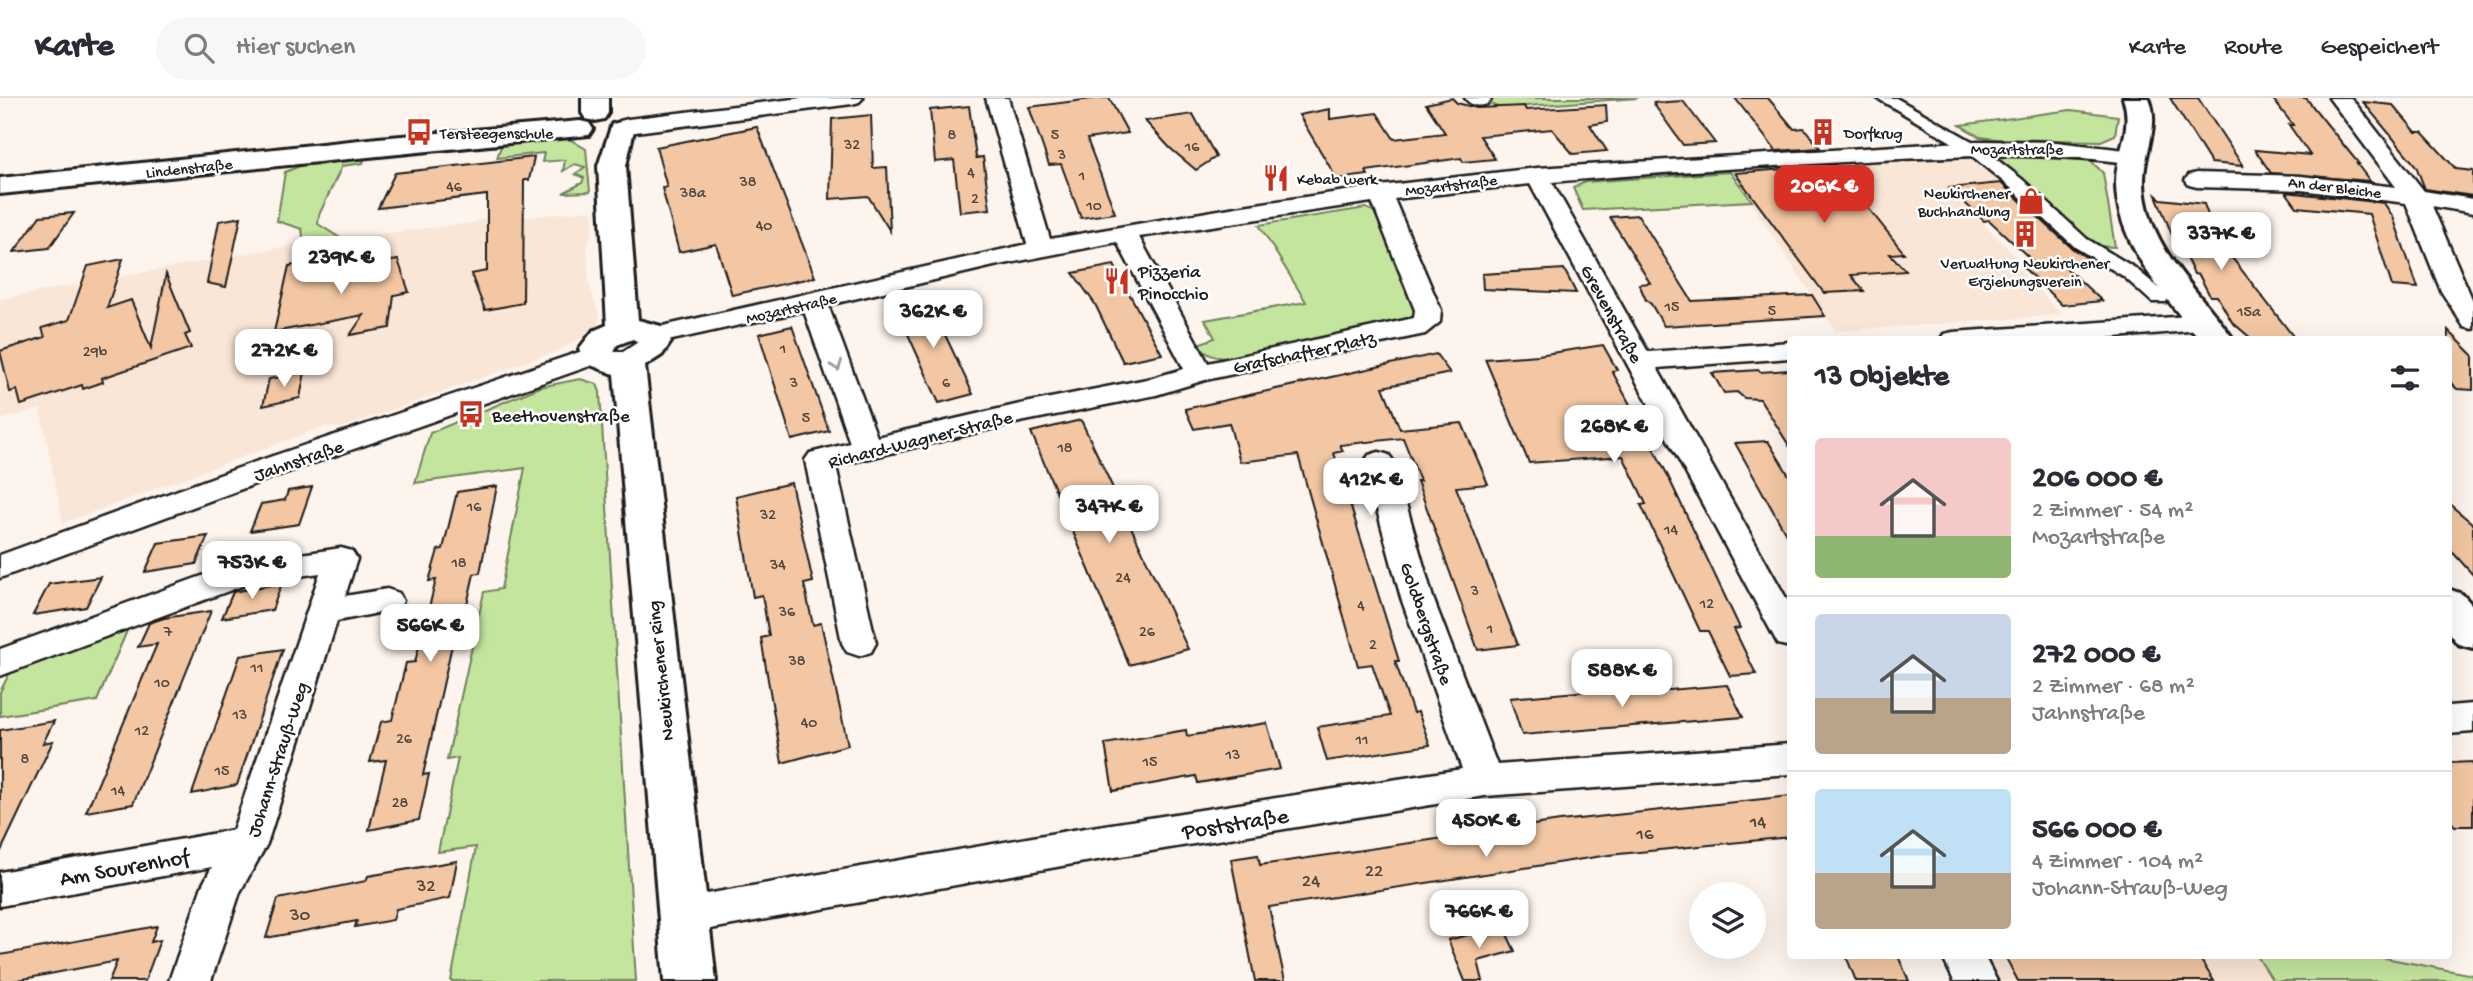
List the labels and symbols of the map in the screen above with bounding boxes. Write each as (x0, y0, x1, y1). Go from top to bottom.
bus stop icon: Tersteegenschule (404, 117, 434, 147)
building icon: Dorfkrug (1808, 117, 1838, 147)
place label: Tersteegenschule (439, 126, 554, 145)
place label: Dorfkrug (1843, 126, 1903, 145)
house number: 8 (948, 127, 957, 146)
house number: 5 (1051, 127, 1059, 146)
house number: 32 (843, 137, 860, 156)
house number: 16 (1184, 139, 1200, 158)
street label: Mozartstraße (1971, 142, 2064, 161)
house number: 3 (1057, 147, 1066, 166)
street label: Lindenstraße (145, 156, 234, 184)
restaurant icon: Kebab werk (1261, 163, 1291, 193)
house number: 4 (967, 165, 975, 184)
pin: 206K € (1767, 166, 1881, 225)
house number: 1 (1078, 168, 1085, 187)
place label: Kebab werk (1297, 172, 1379, 191)
street label: Mozartstraße (1404, 172, 1499, 203)
house number: 38 (738, 174, 757, 193)
street label: An der Bleiche (2287, 174, 2383, 205)
house number: 46 (446, 179, 463, 198)
house number: 38a (679, 185, 707, 204)
place label: Neukirchener Buchhandlung (1917, 186, 2011, 223)
shop icon: Neukirchener Buchhandlung (2016, 186, 2046, 216)
house number: 2 (971, 191, 979, 210)
house number: 10 (1085, 198, 1102, 217)
pin: 337K € (2164, 212, 2278, 272)
house number: 40 (756, 218, 772, 237)
building icon: Verwaltung Neukirchener Erziehungsverein (2010, 219, 2040, 249)
pin: 239K € (284, 236, 398, 296)
place label: Verwaltung Neukirchener Erziehungsverein (1940, 256, 2111, 293)
street label: Grevenstraße (1573, 261, 1647, 368)
place label: Pizzeria Pinocchio (1137, 262, 1209, 307)
restaurant icon: Pizzeria Pinocchio (1102, 266, 1132, 296)
pin: 362K € (876, 290, 990, 350)
street label: Mozartstraße (745, 291, 840, 330)
house number: 15 (1664, 299, 1679, 318)
house number: 5 (1768, 303, 1776, 322)
house number: 15a (2236, 304, 2262, 323)
street label: Grafschafter Platz (1231, 328, 1379, 381)
pin: 272K € (227, 330, 341, 389)
house number: 1 (779, 341, 786, 360)
house number: 29b (83, 344, 108, 363)
one-way arrow (828, 359, 842, 371)
house number: 3 (789, 375, 798, 394)
house number: 6 (942, 375, 951, 394)
bus stop icon: Beethovenstraße (456, 399, 486, 429)
place label: Beethovenstraße (491, 406, 630, 429)
pin: 268K € (1557, 406, 1671, 465)
street label: Richard-Wagner-Straße (826, 407, 1016, 475)
house number: 5 (802, 410, 810, 429)
street label: Jahnstraße (251, 436, 347, 488)
house number: 18 (1056, 440, 1073, 459)
pin: 412K € (1314, 458, 1428, 518)
pin: 347K € (1052, 486, 1166, 545)
house number: 16 (466, 499, 482, 518)
house number: 32 (759, 507, 776, 526)
house number: 14 (1663, 522, 1678, 541)
pin: 753K € (195, 542, 309, 601)
house number: 18 (450, 555, 467, 574)
house number: 34 (769, 557, 786, 576)
street label: Goldbergstraße (1393, 560, 1456, 689)
house number: 24 (1115, 570, 1131, 589)
house number: 3 (1470, 583, 1479, 602)
house number: 12 (1699, 596, 1714, 615)
house number: 4 (1357, 598, 1365, 617)
street label: Neukirchener Ring (644, 599, 681, 742)
pin: 566K € (373, 604, 487, 664)
house number: 36 (778, 604, 796, 623)
house number: 1 (1486, 621, 1493, 640)
house number: 7 (163, 624, 173, 643)
house number: 26 (1139, 624, 1156, 643)
house number: 2 (1369, 637, 1377, 656)
pin: 588K € (1565, 650, 1679, 709)
house number: 38 (787, 653, 806, 672)
house number: 11 (250, 660, 263, 679)
house number: 10 (153, 675, 170, 694)
street label: Johann-Strauß-Weg (243, 679, 315, 841)
house number: 13 (232, 707, 247, 726)
house number: 40 (801, 715, 817, 734)
house number: 12 (134, 723, 149, 742)
house number: 26 (396, 731, 413, 750)
house number: 11 (1355, 732, 1368, 751)
house number: 13 (1225, 747, 1240, 766)
house number: 8 (21, 751, 30, 770)
house number: 15 (1142, 754, 1157, 773)
house number: 15 (214, 763, 229, 782)
house number: 14 (110, 783, 125, 802)
house number: 28 (392, 795, 409, 814)
pin: 450K € (1429, 800, 1543, 859)
street label: Poststraße (1180, 804, 1292, 847)
house number: 14 (1749, 812, 1766, 835)
house number: 16 (1635, 824, 1654, 847)
street label: Am Sourenhof (58, 844, 193, 894)
house number: 22 (1365, 861, 1383, 884)
house number: 24 (1302, 871, 1320, 894)
house number: 32 (415, 876, 436, 899)
pin: 766K € (1422, 890, 1536, 950)
house number: 30 (289, 905, 311, 928)

